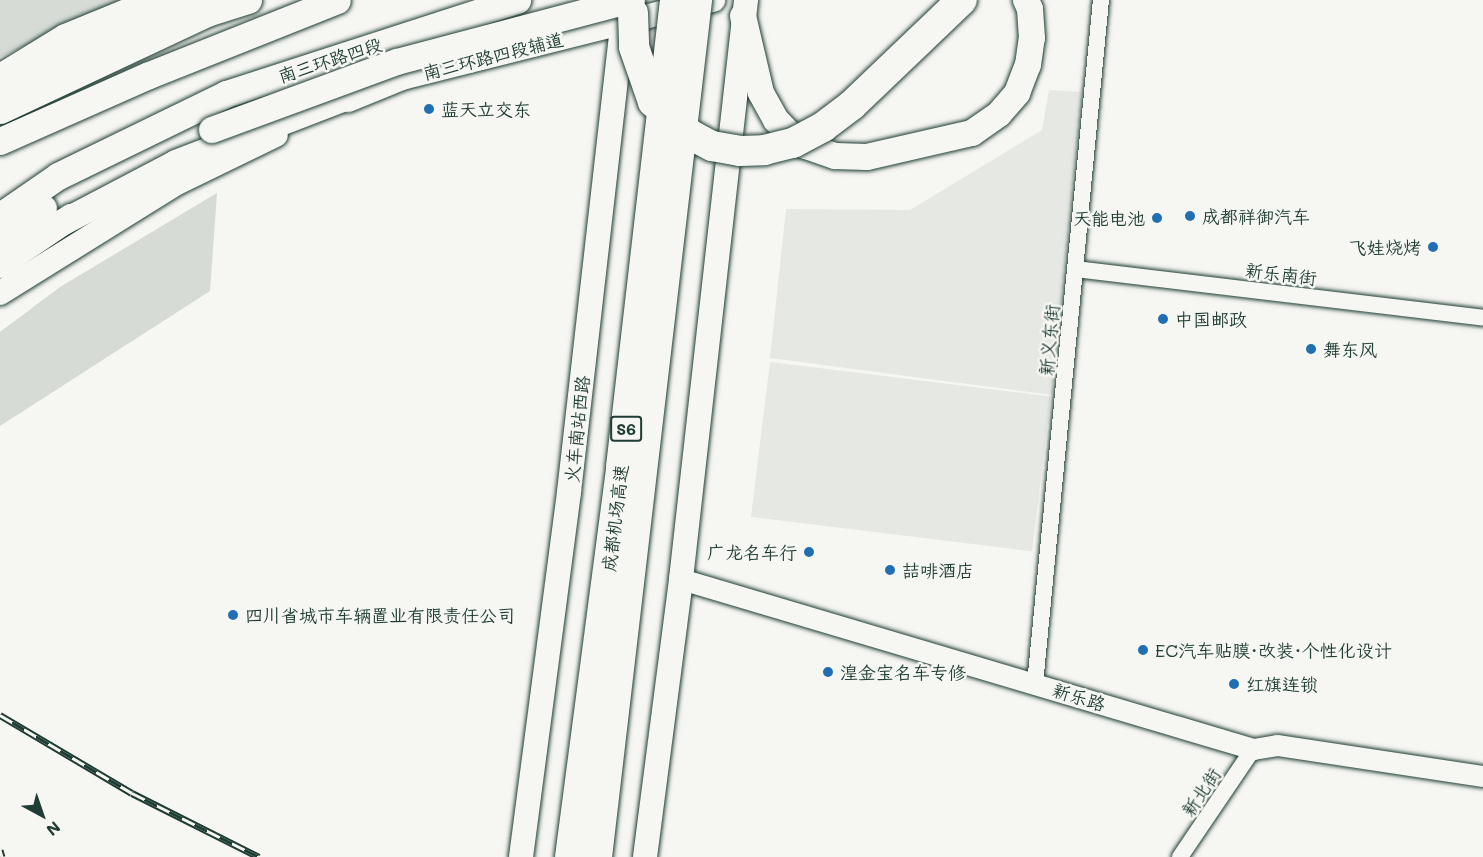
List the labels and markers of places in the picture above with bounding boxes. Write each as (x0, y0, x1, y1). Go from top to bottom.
place label: 蓝天立交东 (441, 98, 531, 120)
marker: 蓝天立交东 (422, 102, 436, 116)
place label: 成都祥御汽车 (1202, 205, 1310, 227)
place label: 天能电池 (1073, 207, 1145, 229)
marker: 成都祥御汽车 (1183, 209, 1197, 223)
marker: 天能电池 (1150, 211, 1164, 225)
place label: 飞娃烧烤 (1349, 236, 1421, 258)
marker: 飞娃烧烤 (1426, 240, 1440, 254)
place label: 中国邮政 (1175, 308, 1247, 330)
marker: 中国邮政 (1156, 312, 1170, 326)
place label: 舞东风 (1323, 338, 1377, 360)
marker: 舞东风 (1304, 342, 1318, 356)
place label: 广龙名车行 (707, 541, 797, 563)
marker: 广龙名车行 (802, 545, 816, 559)
place label: 喆啡酒店 (902, 559, 974, 581)
marker: 喆啡酒店 (883, 563, 897, 577)
place label: 四川省城市车辆置业有限责任公司 (245, 604, 515, 626)
marker: 四川省城市车辆置业有限责任公司 (226, 608, 240, 622)
place label: EC汽车贴膜·改装·个性化设计 (1155, 639, 1392, 661)
marker: EC汽车贴膜·改装·个性化设计 (1136, 643, 1150, 657)
place label: 湟金宝名车专修 (840, 661, 966, 683)
marker: 湟金宝名车专修 (821, 665, 835, 679)
place label: 红旗连锁 (1246, 673, 1318, 695)
marker: 红旗连锁 (1227, 677, 1241, 691)

